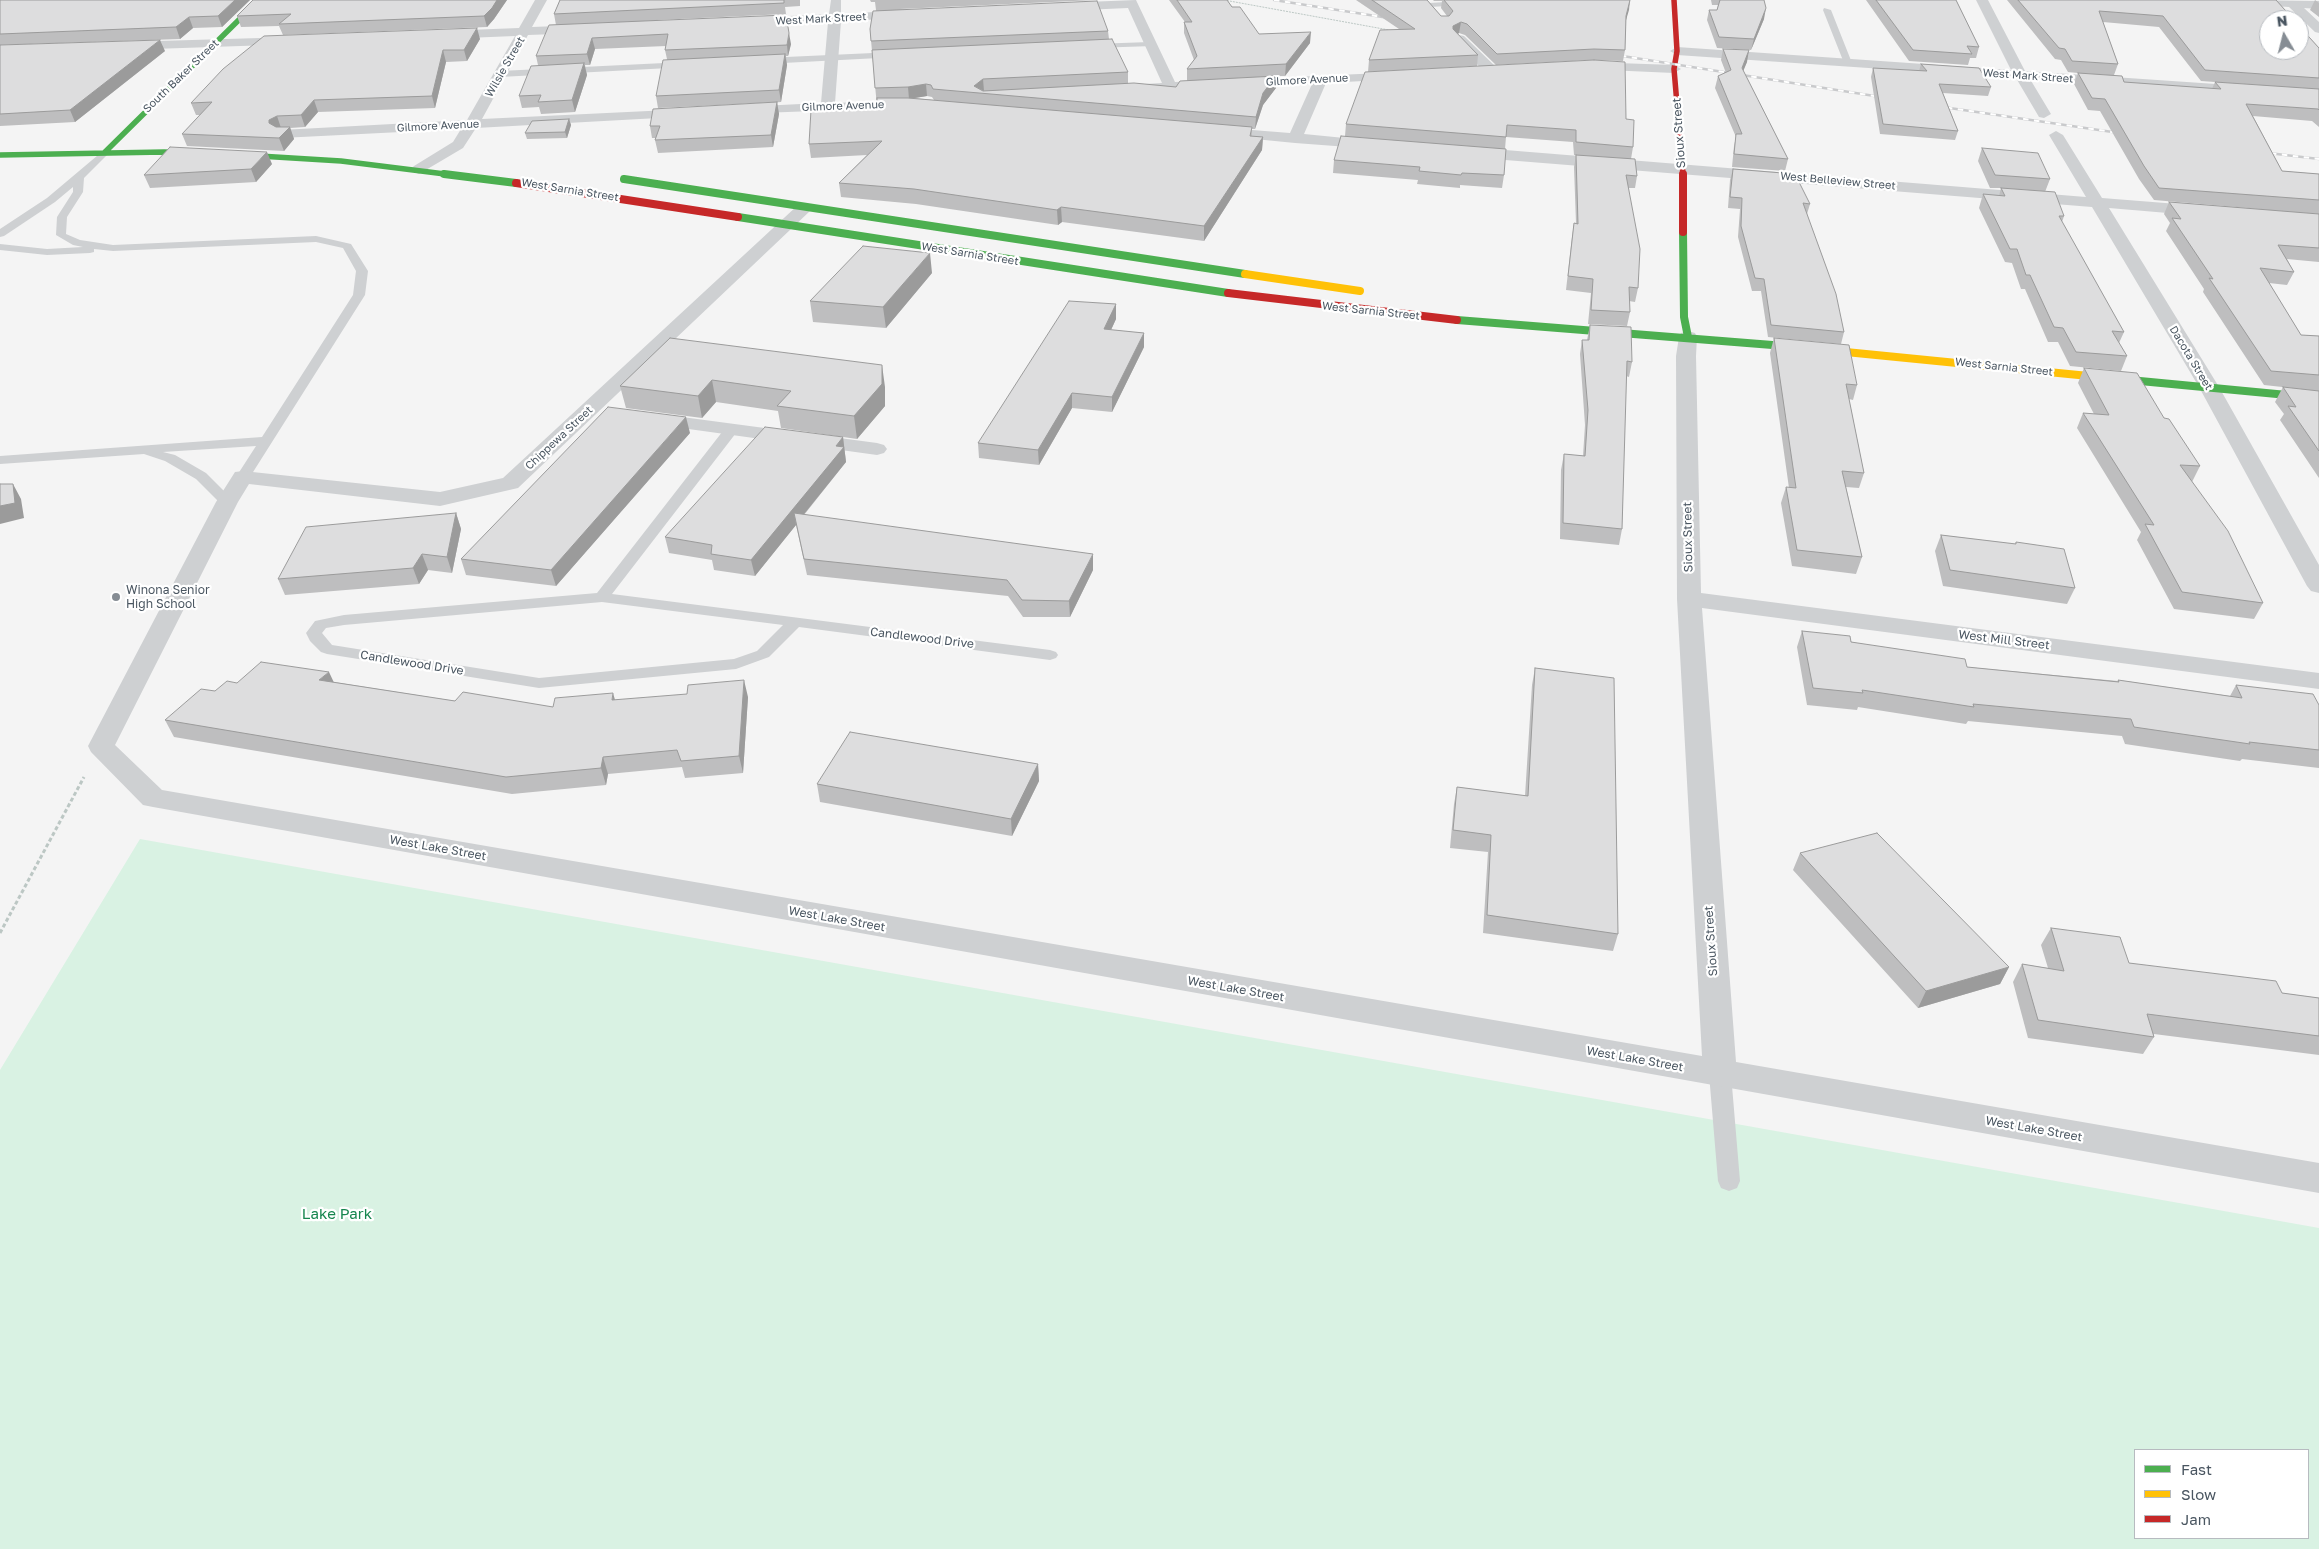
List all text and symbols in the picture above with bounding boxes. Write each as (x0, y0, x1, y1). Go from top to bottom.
street label: West Mark Street (775, 10, 867, 28)
north arrow (2259, 10, 2309, 60)
text: N (2276, 11, 2288, 30)
street label: Wilsie Street (482, 34, 528, 100)
street label: South Baker Street (141, 37, 221, 115)
street label: West Mark Street (1982, 66, 2074, 86)
street label: Gilmore Avenue (1265, 71, 1349, 89)
street label: Sioux Street (1669, 97, 1689, 169)
street label: Gilmore Avenue (801, 98, 885, 114)
street label: Gilmore Avenue (396, 117, 480, 135)
street label: West Belleview Street (1780, 169, 1896, 193)
street label: West Sarnia Street (520, 176, 620, 204)
street label: West Sarnia Street (920, 240, 1020, 268)
street label: West Sarnia Street (1321, 299, 1421, 323)
street label: Dacota Street (2167, 324, 2215, 392)
street label: West Sarnia Street (1954, 355, 2054, 379)
street label: Chippewa Street (523, 403, 595, 473)
street label: Sioux Street (1680, 502, 1696, 572)
place label: Winona Senior High School (126, 583, 210, 611)
marker: Winona Senior High School (110, 591, 122, 603)
street label: Candlewood Drive (869, 624, 975, 652)
street label: West Mill Street (1958, 627, 2050, 653)
street label: Candlewood Drive (359, 648, 465, 678)
street label: West Lake Street (389, 832, 487, 864)
street label: West Lake Street (788, 903, 886, 935)
street label: Sioux Street (1701, 905, 1721, 977)
street label: West Lake Street (1187, 973, 1285, 1005)
street label: West Lake Street (1586, 1043, 1684, 1075)
street label: West Lake Street (1985, 1113, 2083, 1145)
park label: Lake Park (302, 1205, 372, 1223)
legend (2134, 1449, 2309, 1539)
text: Fast (2181, 1460, 2212, 1478)
text: Slow (2181, 1485, 2216, 1503)
text: Jam (2181, 1510, 2211, 1528)

